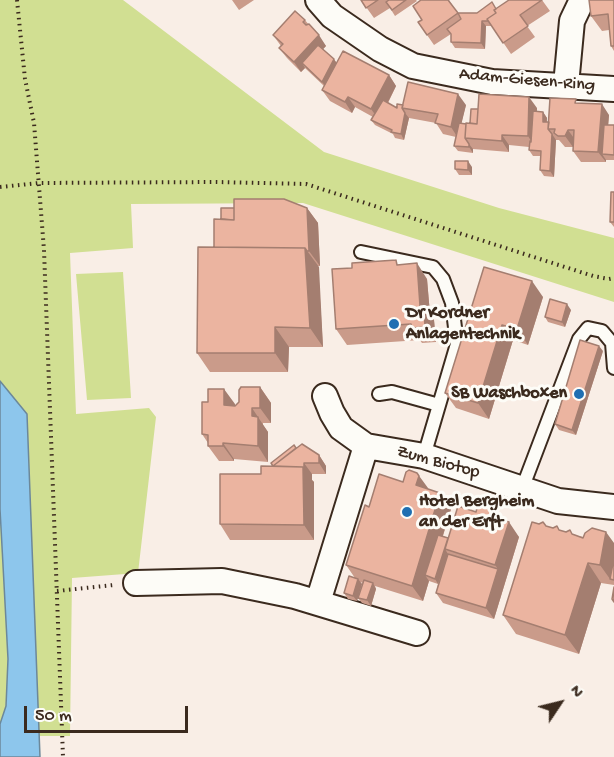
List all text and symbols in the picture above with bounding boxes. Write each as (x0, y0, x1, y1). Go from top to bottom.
street label: Adam-Giesen-Ring (458, 64, 596, 98)
place label: Dr Kordner Anlagentechnik (406, 303, 520, 346)
marker: Dr Kordner Anlagentechnik (387, 317, 401, 331)
place label: SB Waschboxen (451, 383, 567, 405)
marker: SB Waschboxen (572, 387, 586, 401)
street label: Zum Biotop (394, 442, 482, 484)
place label: Hotel Bergheim an der Erft (419, 491, 534, 534)
marker: Hotel Bergheim an der Erft (400, 505, 414, 519)
north arrow (530, 673, 590, 733)
text: N (564, 683, 586, 702)
scale bar (27, 694, 190, 732)
text: 50 m (35, 706, 72, 727)

